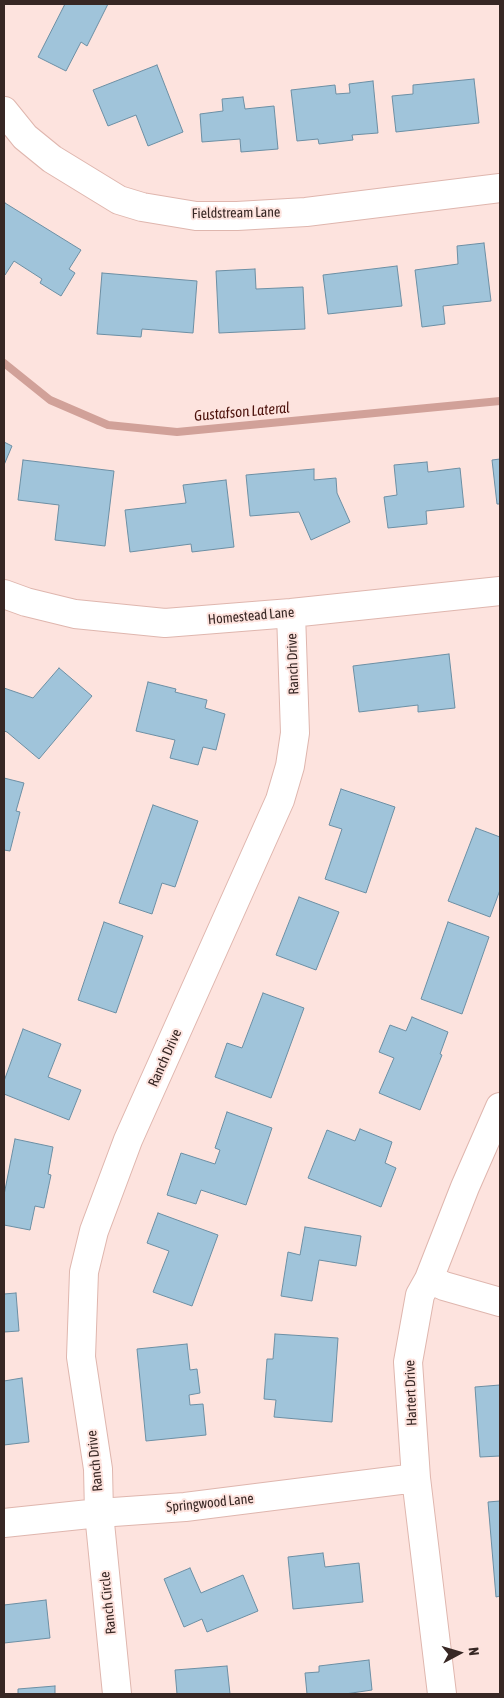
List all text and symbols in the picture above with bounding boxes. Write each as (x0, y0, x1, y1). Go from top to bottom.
street label: Fieldstream Lane (192, 204, 280, 222)
water label: Gustafson Lateral (193, 399, 291, 425)
street label: Homestead Lane (207, 604, 295, 628)
street label: Ranch Drive (284, 633, 302, 695)
street label: Ranch Drive (145, 1027, 185, 1089)
street label: Hartert Drive (401, 1360, 421, 1426)
street label: Ranch Drive (83, 1430, 107, 1492)
street label: Springwood Lane (166, 1490, 254, 1516)
street label: Ranch Circle (96, 1571, 120, 1635)
north arrow (434, 1628, 484, 1678)
text: N (466, 1646, 482, 1656)

